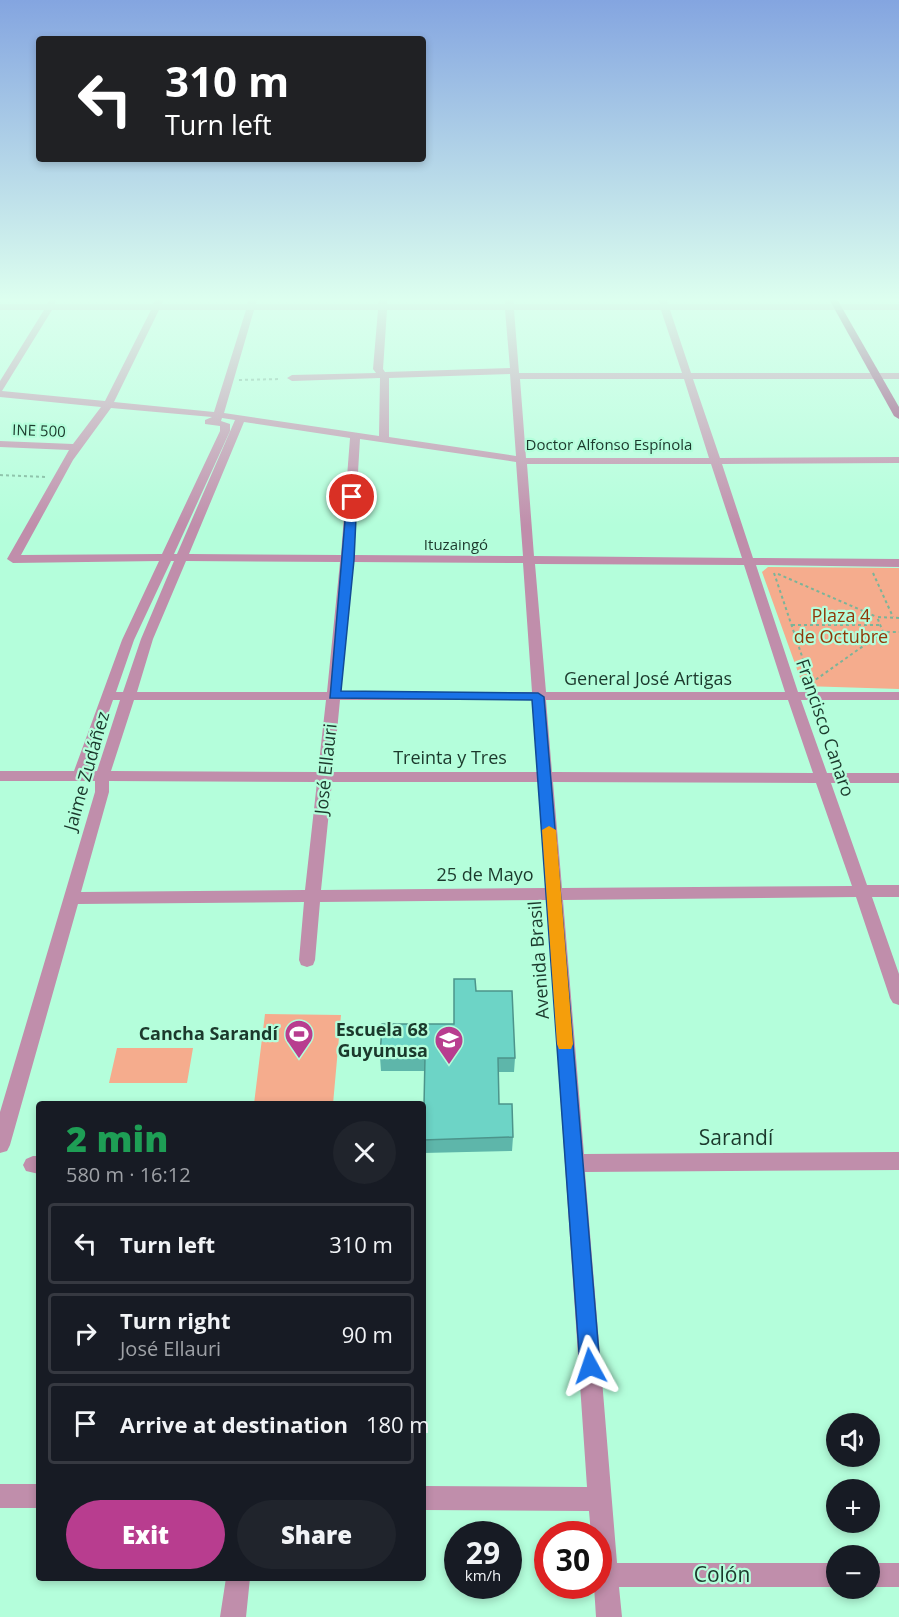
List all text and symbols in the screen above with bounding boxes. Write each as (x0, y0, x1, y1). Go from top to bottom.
text: 310 m (165, 52, 289, 109)
icon: left (66, 60, 144, 138)
text: Turn left (165, 106, 272, 143)
street label: INE 500 (12, 419, 66, 441)
street label: Doctor Alfonso Espínola (526, 434, 692, 454)
pin (326, 471, 377, 522)
icon: arrive (335, 480, 368, 513)
street label: Ituzaingó (424, 534, 488, 554)
park label: Plaza 4 de Octubre (794, 603, 888, 648)
street label: Francisco Canaro (791, 656, 861, 800)
street label: General José Artigas (564, 666, 732, 690)
street label: Jaime Zudáñez (57, 708, 114, 835)
street label: José Ellauri (308, 722, 342, 817)
street label: Treinta y Tres (393, 745, 507, 769)
street label: 25 de Mayo (436, 862, 534, 886)
street label: Avenida Brasil (522, 900, 554, 1020)
place label: Escuela 68 Guyunusa (336, 1017, 428, 1062)
sports icon: Cancha Sarandí (283, 1018, 315, 1060)
place label: Cancha Sarandí (139, 1021, 279, 1045)
school or university icon: Escuela 68 Guyunusa (433, 1024, 465, 1066)
text: 2 min (66, 1114, 168, 1163)
button: close (333, 1121, 396, 1184)
street label: Sarandí (699, 1123, 774, 1151)
text: 580 m · 16:12 (66, 1161, 191, 1188)
icon: left (69, 1227, 102, 1260)
text: Turn left (120, 1229, 215, 1259)
text: 310 m (329, 1229, 393, 1259)
text: Turn right (120, 1305, 231, 1335)
icon: right (69, 1317, 102, 1350)
text: 90 m (342, 1319, 393, 1349)
position arrow (558, 1334, 622, 1398)
text: José Ellauri (120, 1335, 221, 1362)
icon: arrive (69, 1407, 102, 1440)
text: Arrive at destination (120, 1409, 348, 1439)
text: 180 m (366, 1409, 430, 1439)
map controls (826, 1413, 880, 1599)
button: sound (826, 1413, 880, 1467)
button: + (826, 1479, 880, 1533)
button: Exit (66, 1500, 225, 1569)
button: Share (237, 1500, 396, 1569)
speed limit sign: 30 (534, 1521, 612, 1599)
text: 29 (466, 1532, 500, 1573)
button: − (826, 1545, 880, 1599)
street label: Colón (694, 1560, 750, 1588)
text: km/h (465, 1565, 501, 1585)

